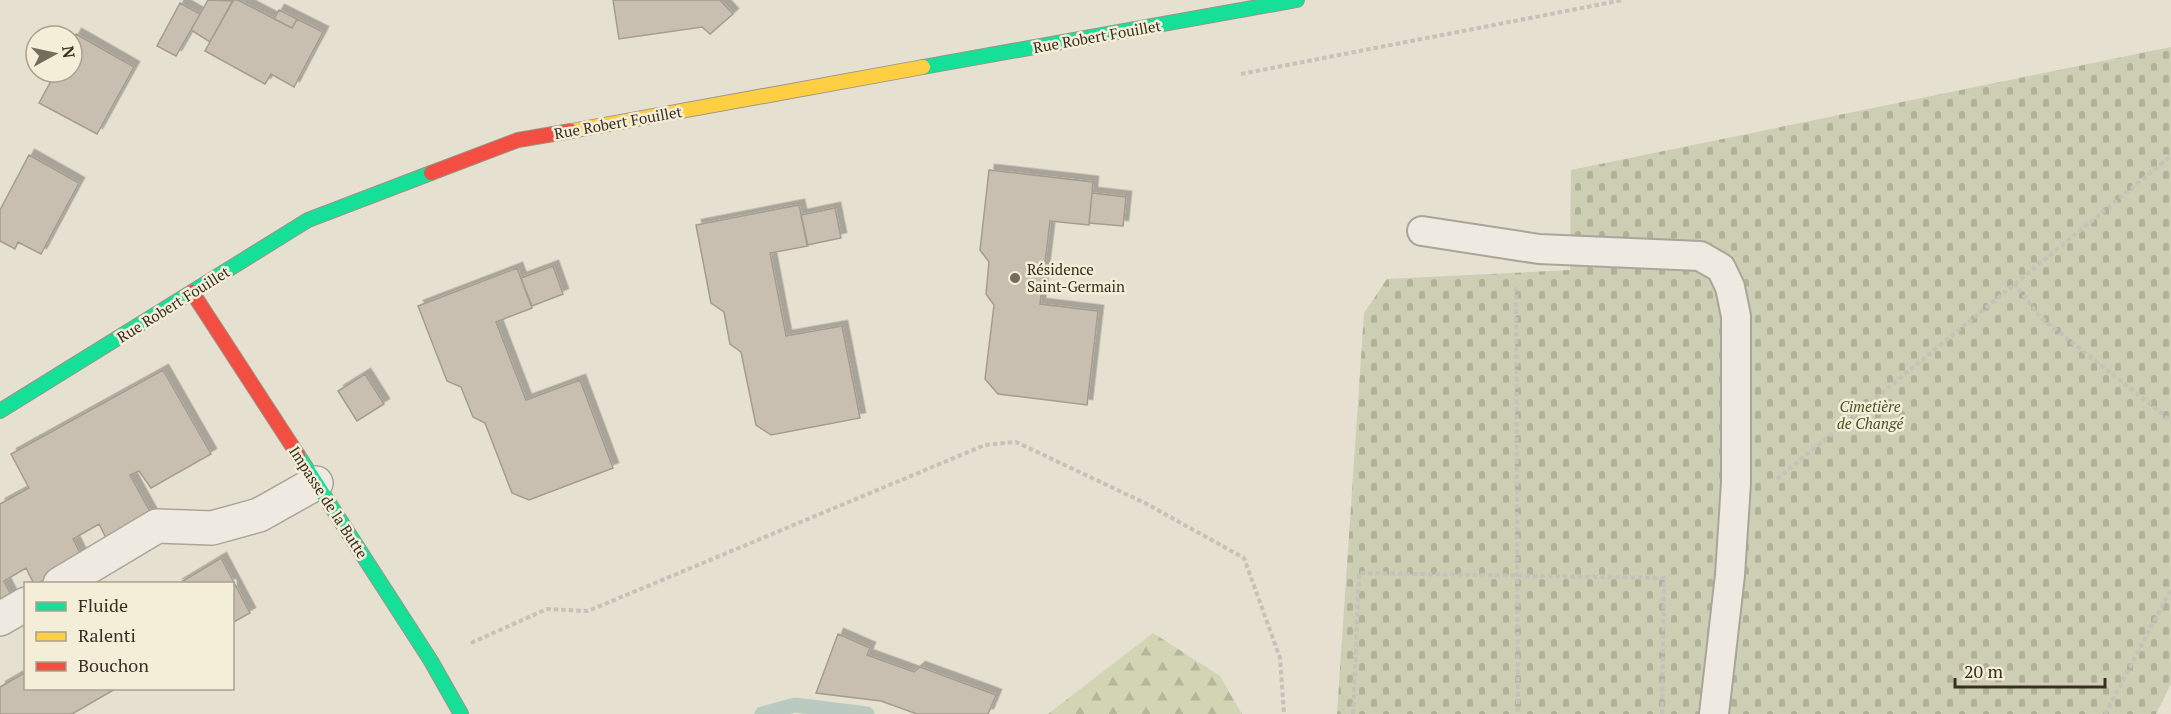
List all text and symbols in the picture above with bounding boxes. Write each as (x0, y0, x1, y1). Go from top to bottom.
street label: Rue Robert Fouillet (1032, 15, 1163, 57)
north arrow (24, 24, 84, 84)
text: N (57, 44, 81, 59)
street label: Rue Robert Fouillet (553, 101, 684, 143)
place label: Résidence Saint-Germain (1027, 259, 1125, 296)
street label: Rue Robert Fouillet (113, 261, 234, 347)
marker: Résidence Saint-Germain (1008, 271, 1022, 285)
park label: Cimetière de Changé (1837, 396, 1904, 433)
street label: Impasse de la Butte (285, 442, 373, 562)
legend (24, 582, 234, 690)
text: Fluide (78, 593, 128, 617)
text: Ralenti (78, 623, 136, 647)
scale bar (1955, 651, 2105, 689)
text: Bouchon (78, 653, 149, 677)
text: 20 m (1964, 659, 2004, 683)

